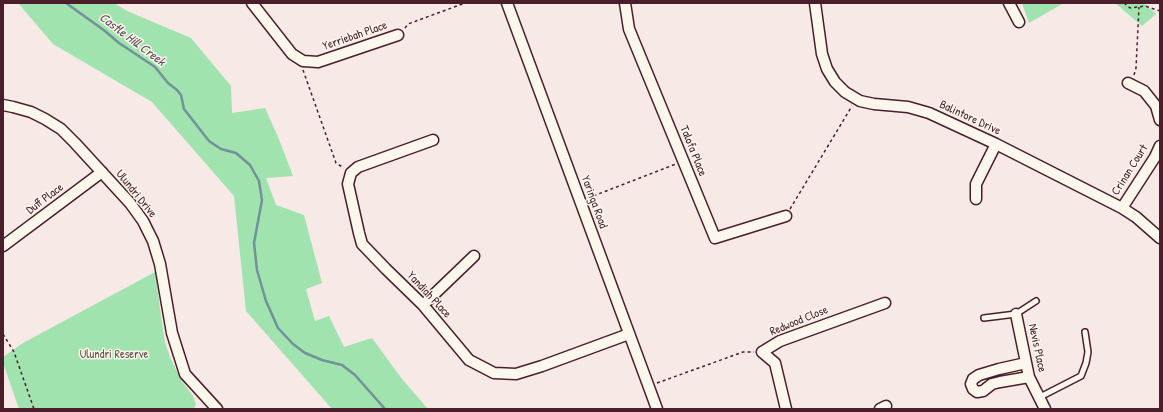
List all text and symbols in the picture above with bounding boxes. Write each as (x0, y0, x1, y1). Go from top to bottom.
water label: Castle Hill Creek (96, 10, 168, 70)
street label: Yerriebah Place (321, 18, 389, 54)
street label: Balintore Drive (937, 98, 1003, 138)
street label: Talofa Place (676, 124, 710, 178)
street label: Crinan Court (1109, 142, 1151, 198)
street label: Ulundri Drive (112, 167, 160, 221)
street label: Yaringa Road (578, 174, 610, 230)
street label: Duff Place (24, 180, 66, 218)
street label: Yandiah Place (404, 269, 454, 321)
street label: Redwood Close (768, 303, 830, 339)
street label: Nevis Place (1025, 322, 1049, 374)
park label: Ulundri Reserve (80, 348, 148, 362)

